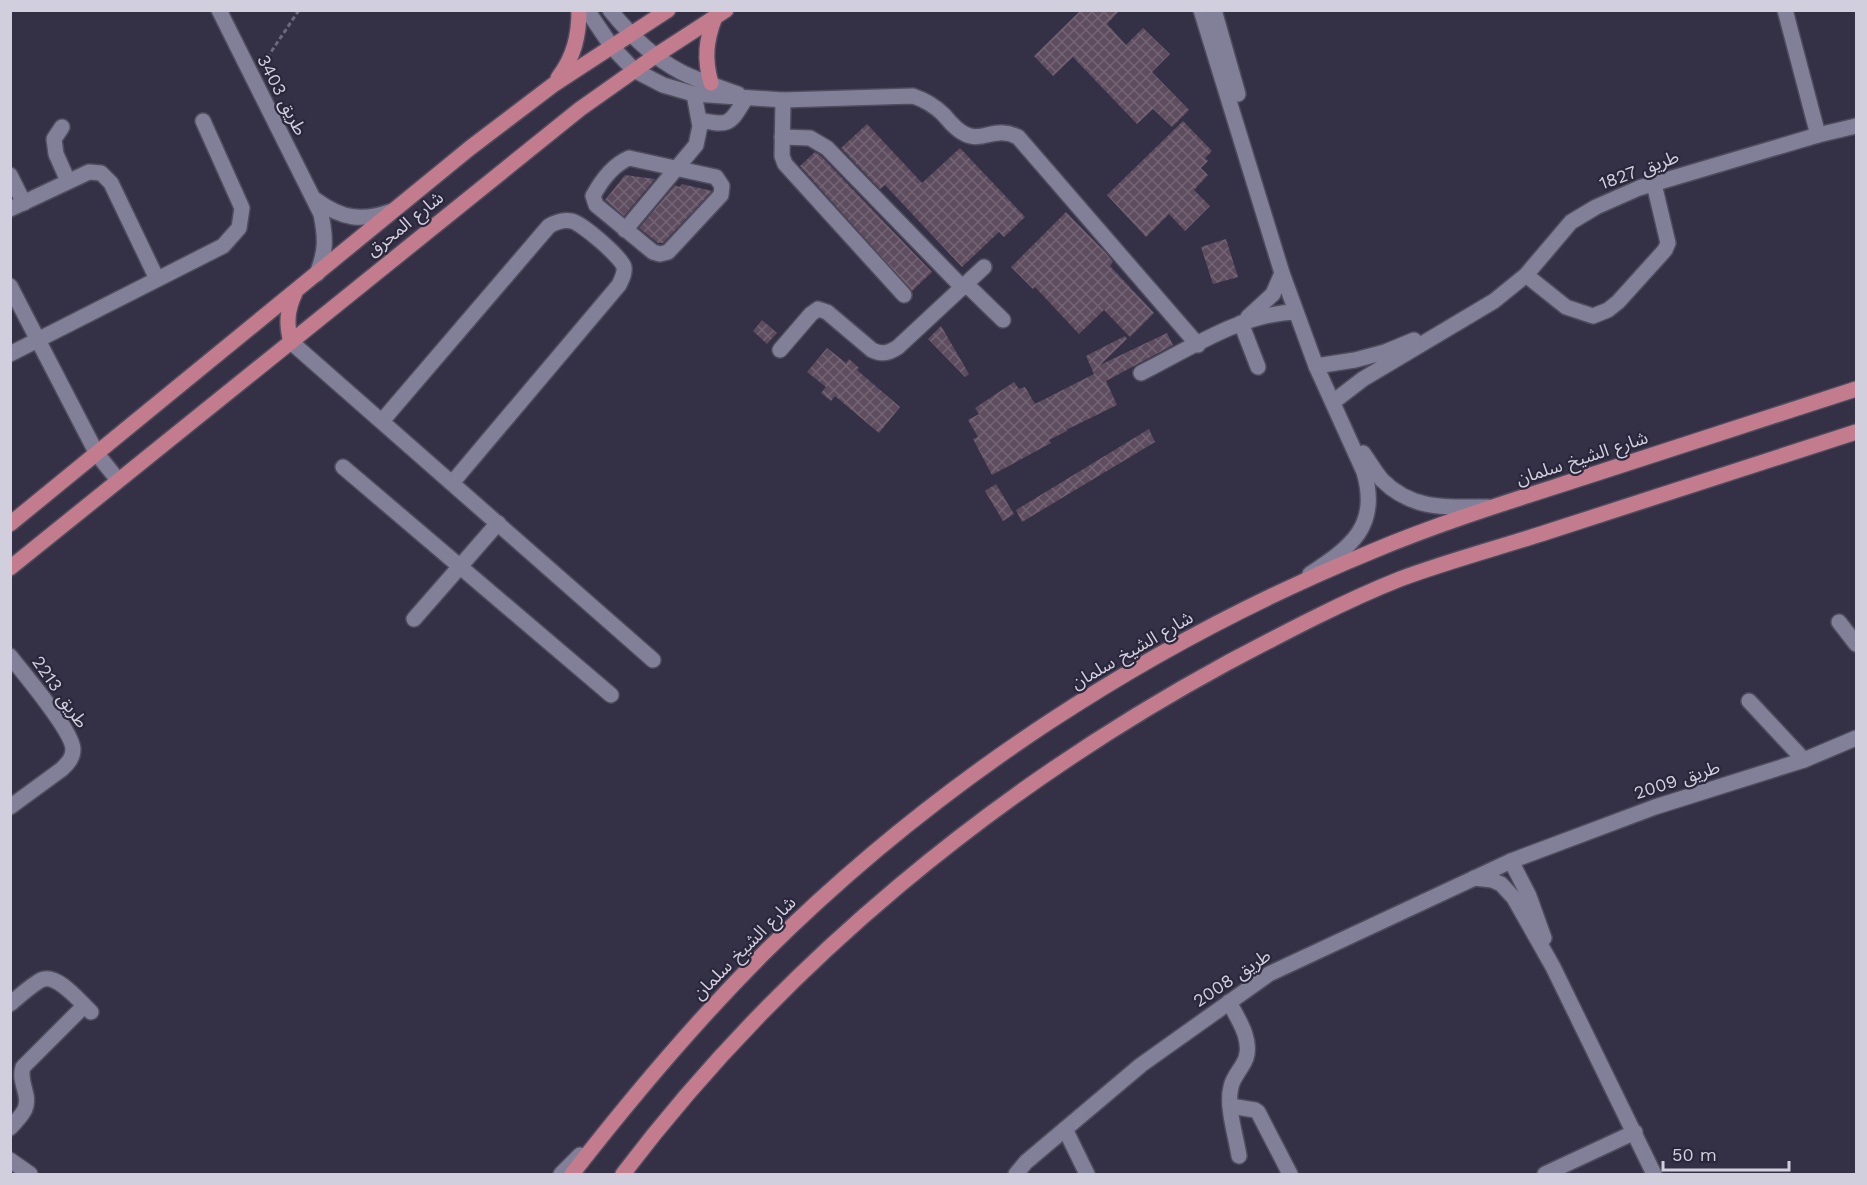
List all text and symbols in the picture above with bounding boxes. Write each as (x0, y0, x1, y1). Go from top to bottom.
street label: طريق 3403 (252, 51, 312, 139)
street label: طريق 1827 (1596, 145, 1682, 195)
street label: شارع المحرق (362, 186, 450, 264)
street label: شارع الشيخ سلمان (1513, 426, 1652, 493)
street label: شارع الشيخ سلمان (1067, 606, 1199, 697)
street label: طريق 2213 (27, 652, 93, 732)
street label: طريق 2009 (1631, 756, 1723, 804)
street label: شارع الشيخ سلمان (688, 892, 803, 1007)
street label: طريق 2008 (1189, 944, 1275, 1012)
scale bar (1663, 1134, 1789, 1172)
text: 50 m (1672, 1144, 1717, 1165)

